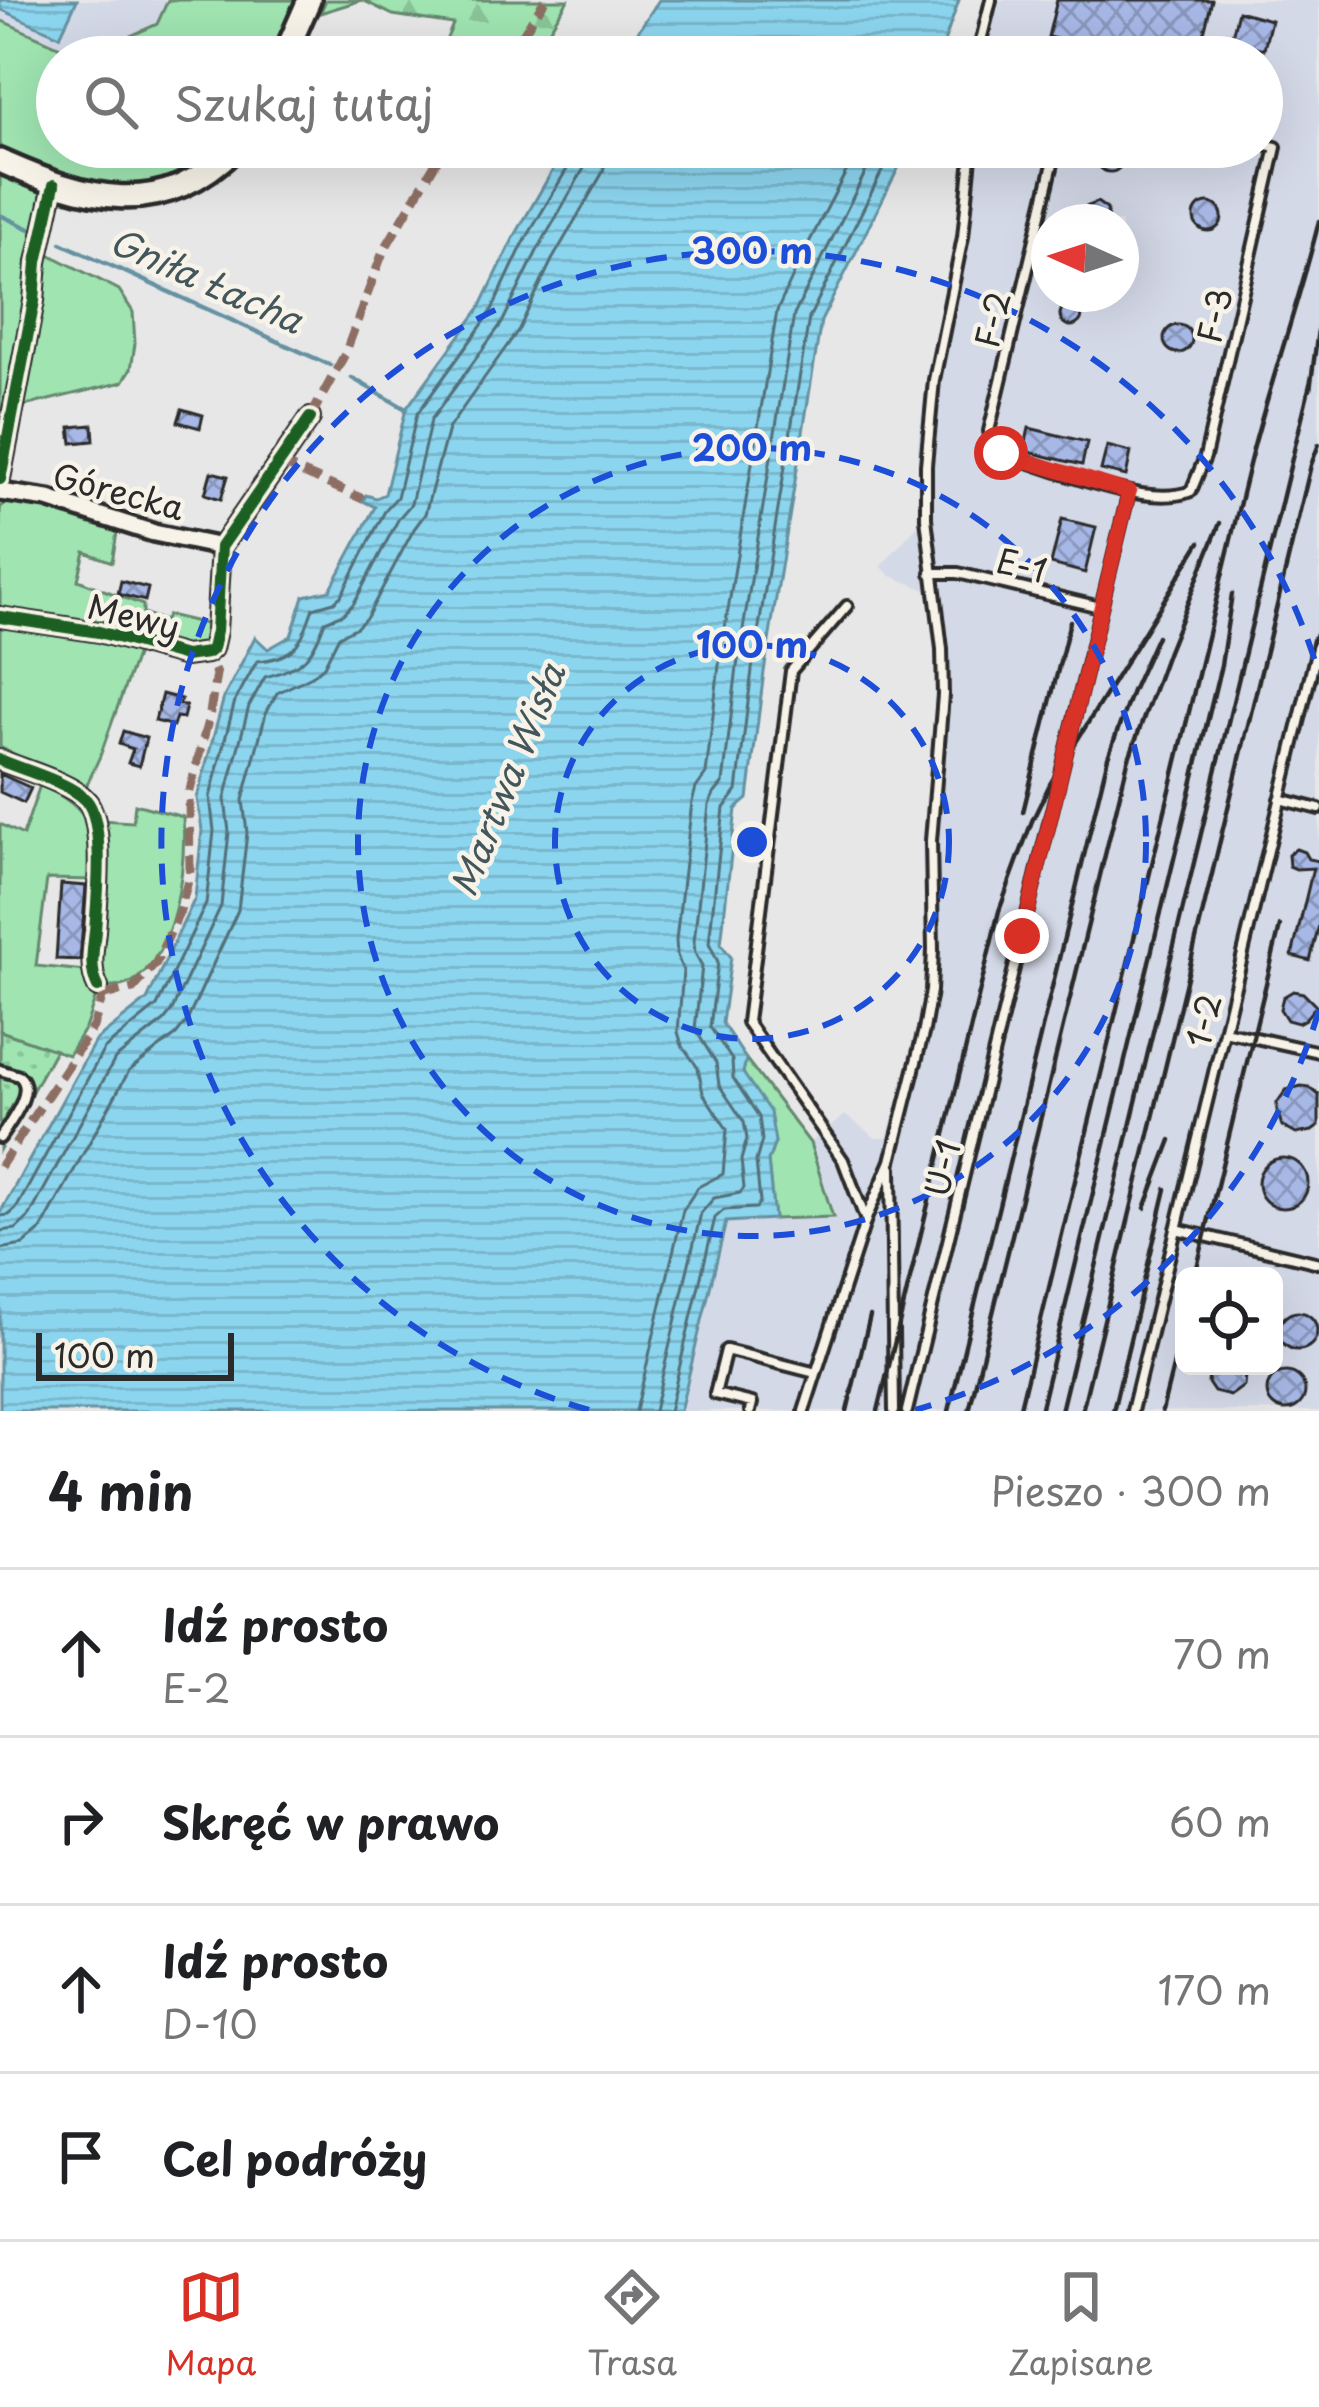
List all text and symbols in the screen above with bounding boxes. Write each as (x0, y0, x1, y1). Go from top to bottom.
search box (36, 36, 1283, 168)
text: Szukaj tutaj (174, 68, 434, 136)
icon: search (78, 69, 144, 135)
north arrow (1031, 204, 1139, 312)
water label: Gniła Łacha (102, 212, 314, 346)
text: 300 m (691, 222, 813, 276)
street label: F-3 (1183, 283, 1243, 347)
street label: F-2 (960, 286, 1022, 352)
text: 200 m (692, 419, 812, 473)
route start (974, 426, 1028, 480)
street label: Górecka (48, 448, 191, 532)
street label: E-1 (991, 534, 1053, 594)
street label: Mewy (83, 580, 185, 650)
text: 100 m (696, 616, 808, 670)
water label: Martwa Wisła (435, 653, 578, 903)
centre of rings (731, 821, 773, 863)
route end (995, 909, 1049, 963)
street label: 1-2 (1171, 988, 1233, 1052)
street label: U-1 (910, 1135, 972, 1201)
map controls (1175, 1267, 1283, 1375)
button: locate (1175, 1267, 1283, 1375)
scale bar (36, 1327, 234, 1380)
text: 100 m (54, 1329, 155, 1379)
text: 4 min (48, 1451, 193, 1528)
text: Pieszo · 300 m (991, 1460, 1271, 1519)
text: Idź prosto (162, 1589, 388, 1657)
icon: ahead (48, 1620, 114, 1686)
text: 70 m (1173, 1623, 1271, 1682)
text: E-2 (162, 1657, 231, 1716)
text: Skręć w prawo (162, 1787, 500, 1855)
icon: right (48, 1788, 114, 1854)
text: 60 m (1169, 1791, 1271, 1850)
text: Idź prosto (162, 1925, 388, 1993)
icon: ahead (48, 1956, 114, 2022)
text: 170 m (1158, 1959, 1271, 2018)
text: D-10 (162, 1993, 258, 2052)
text: Cel podróży (162, 2123, 427, 2191)
icon: arrive (48, 2124, 114, 2190)
tab: Mapa (166, 2264, 256, 2386)
tab: Trasa (587, 2264, 677, 2386)
tab: Zapisane (1008, 2264, 1153, 2386)

